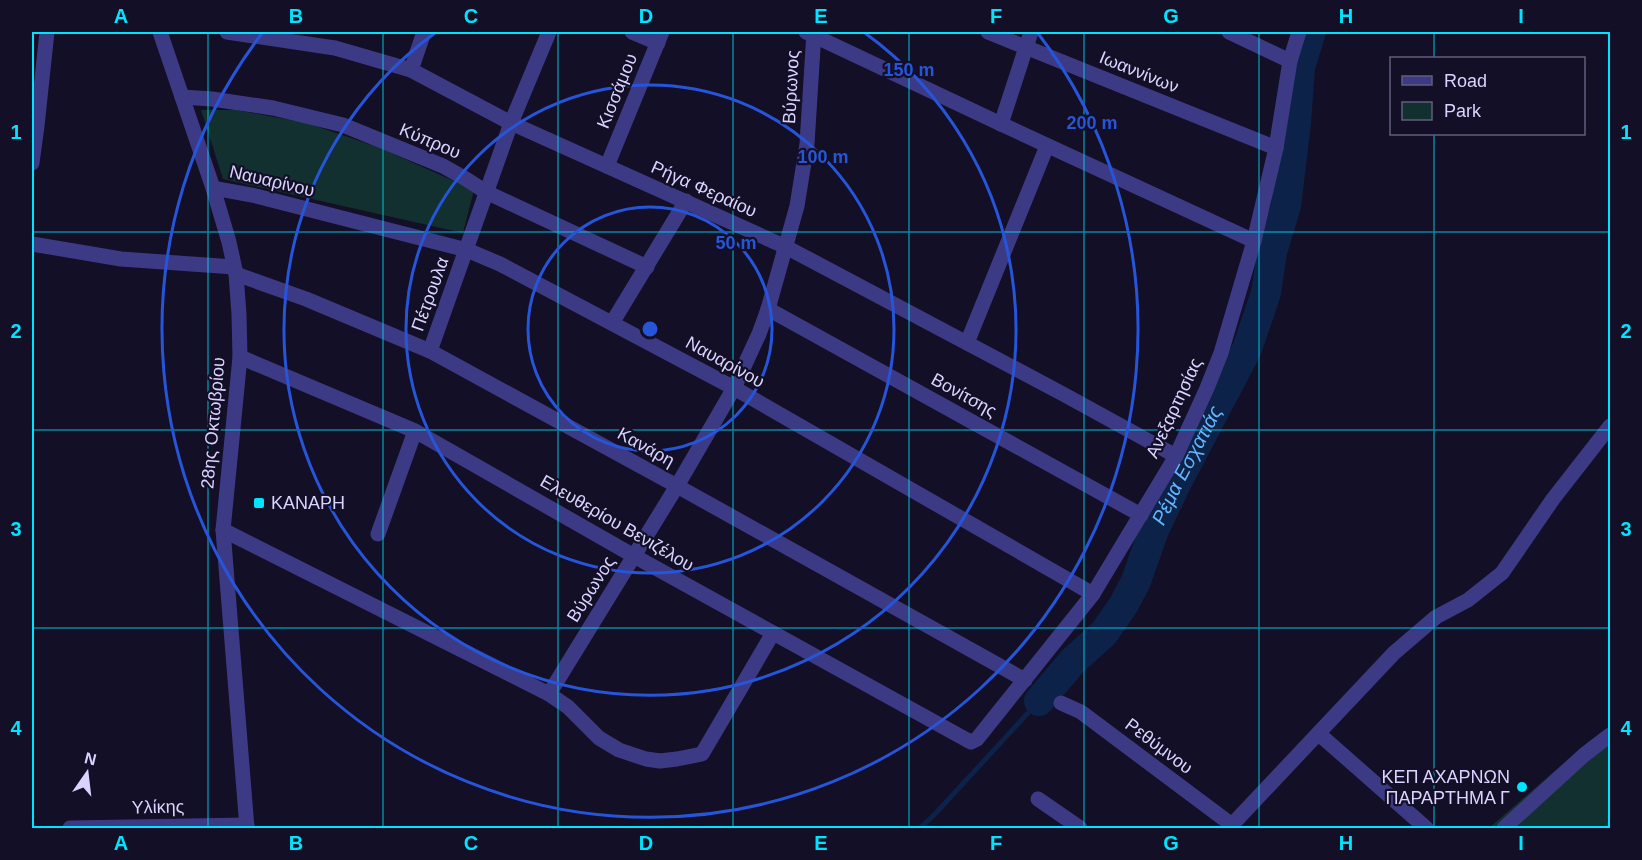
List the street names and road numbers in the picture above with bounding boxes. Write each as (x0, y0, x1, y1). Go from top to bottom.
street label: Ιωαννίνων (1097, 47, 1181, 97)
street label: Βύρωνος (779, 49, 803, 124)
street label: Κισσάμου (593, 51, 641, 131)
street label: Κύπρου (396, 119, 464, 163)
street label: Ρήγα Φεραίου (648, 157, 760, 221)
street label: Ναυαρίνου (227, 161, 317, 201)
street label: Πέτρουλα (407, 254, 453, 334)
street label: Ναυαρίνου (682, 332, 768, 392)
street label: Ανεξαρτησίας (1142, 355, 1206, 461)
street label: 28ης Οκτωβρίου (197, 356, 229, 490)
street label: Βονίτσης (928, 369, 1000, 421)
street label: Κανάρη (614, 423, 678, 471)
street label: Ελευθερίου Βενιζέλου (537, 471, 697, 575)
street label: Βύρωνος (563, 552, 619, 626)
street label: Ρεθύμνου (1121, 714, 1197, 778)
street label: Υλίκης (131, 797, 185, 817)

